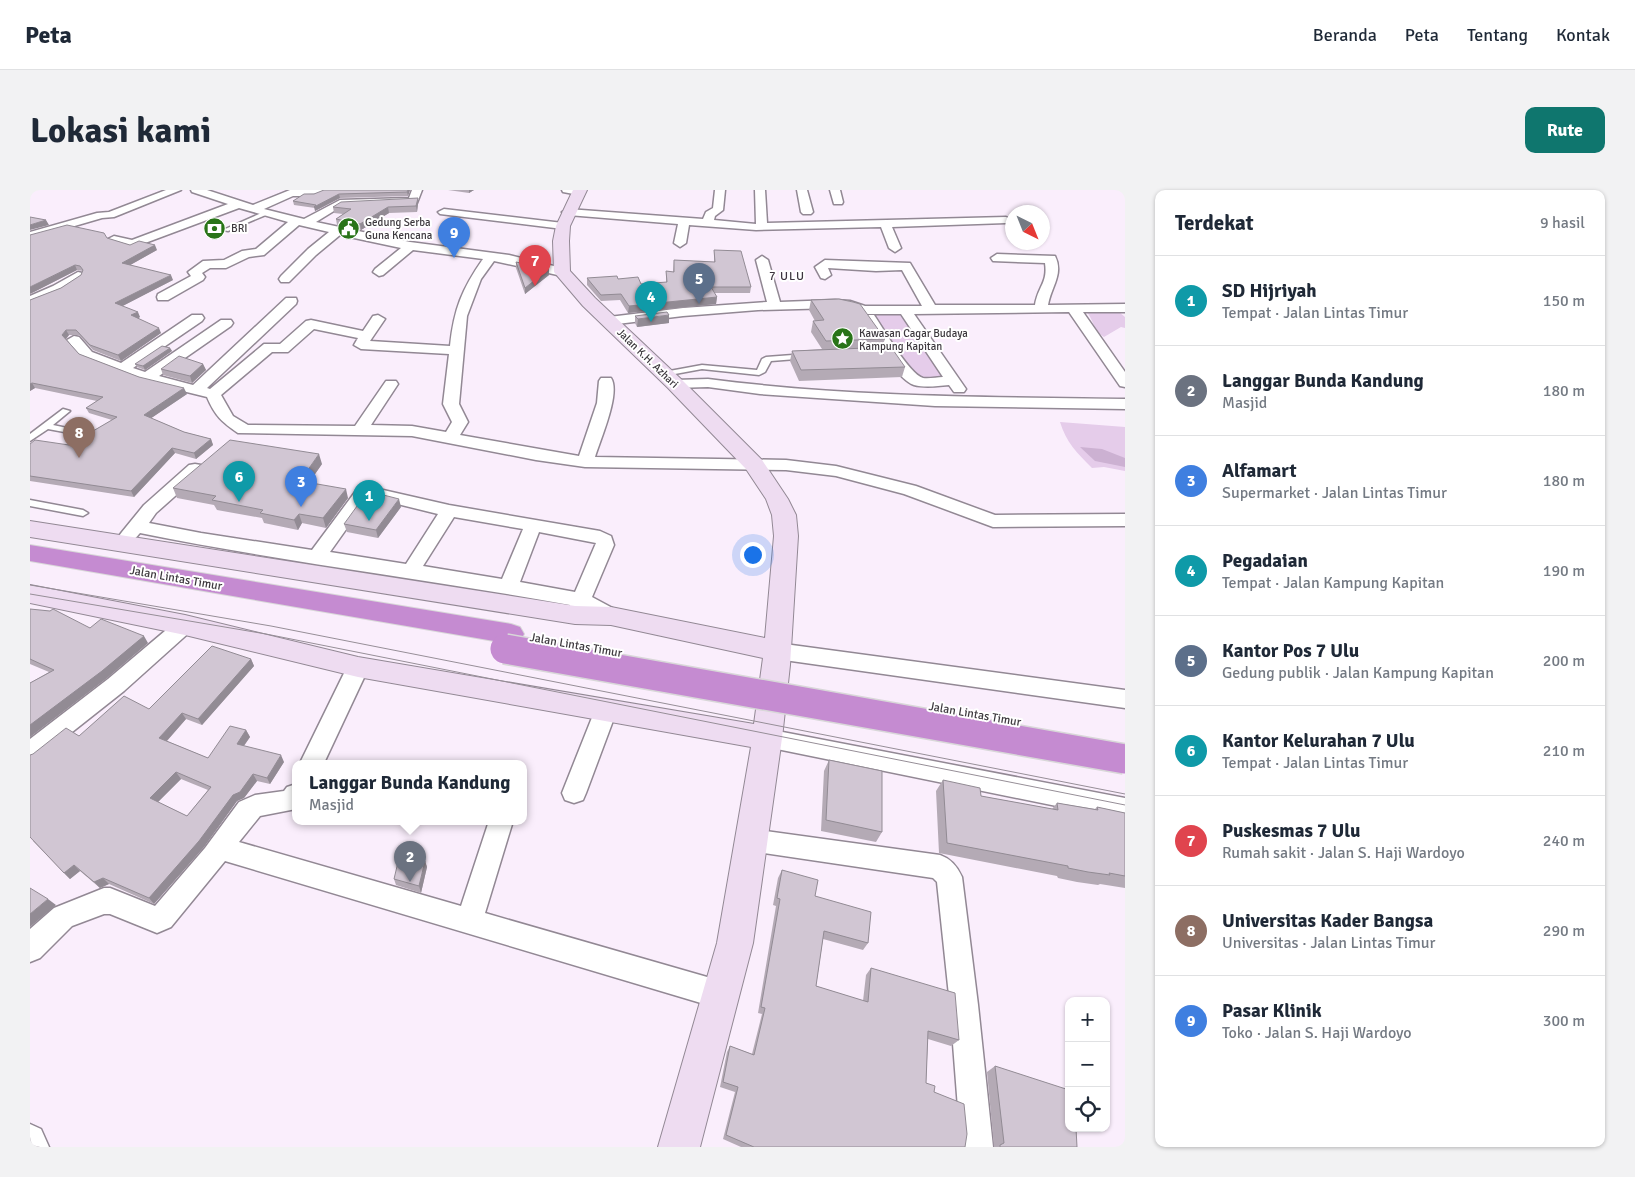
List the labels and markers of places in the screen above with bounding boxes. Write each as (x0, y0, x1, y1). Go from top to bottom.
bank icon: BRI (203, 216, 227, 240)
public building icon: Gedung Serba Guna Kencana (337, 216, 361, 240)
place label: Gedung Serba Guna Kencana (365, 216, 433, 242)
pin: 9 (438, 217, 470, 258)
place label: BRI (231, 222, 248, 235)
pin: 7 (519, 245, 551, 286)
pin: 5 (683, 263, 715, 304)
pin: 4 (635, 281, 667, 322)
place icon: Kawasan Cagar Budaya Kampung Kapitan (831, 327, 855, 351)
place label: Kawasan Cagar Budaya Kampung Kapitan (859, 327, 968, 353)
pin: 8 (63, 417, 95, 458)
pin: 6 (223, 461, 255, 502)
pin: 3 (285, 466, 317, 507)
pin: 1 (353, 480, 385, 521)
pin: 2 (394, 841, 426, 882)

